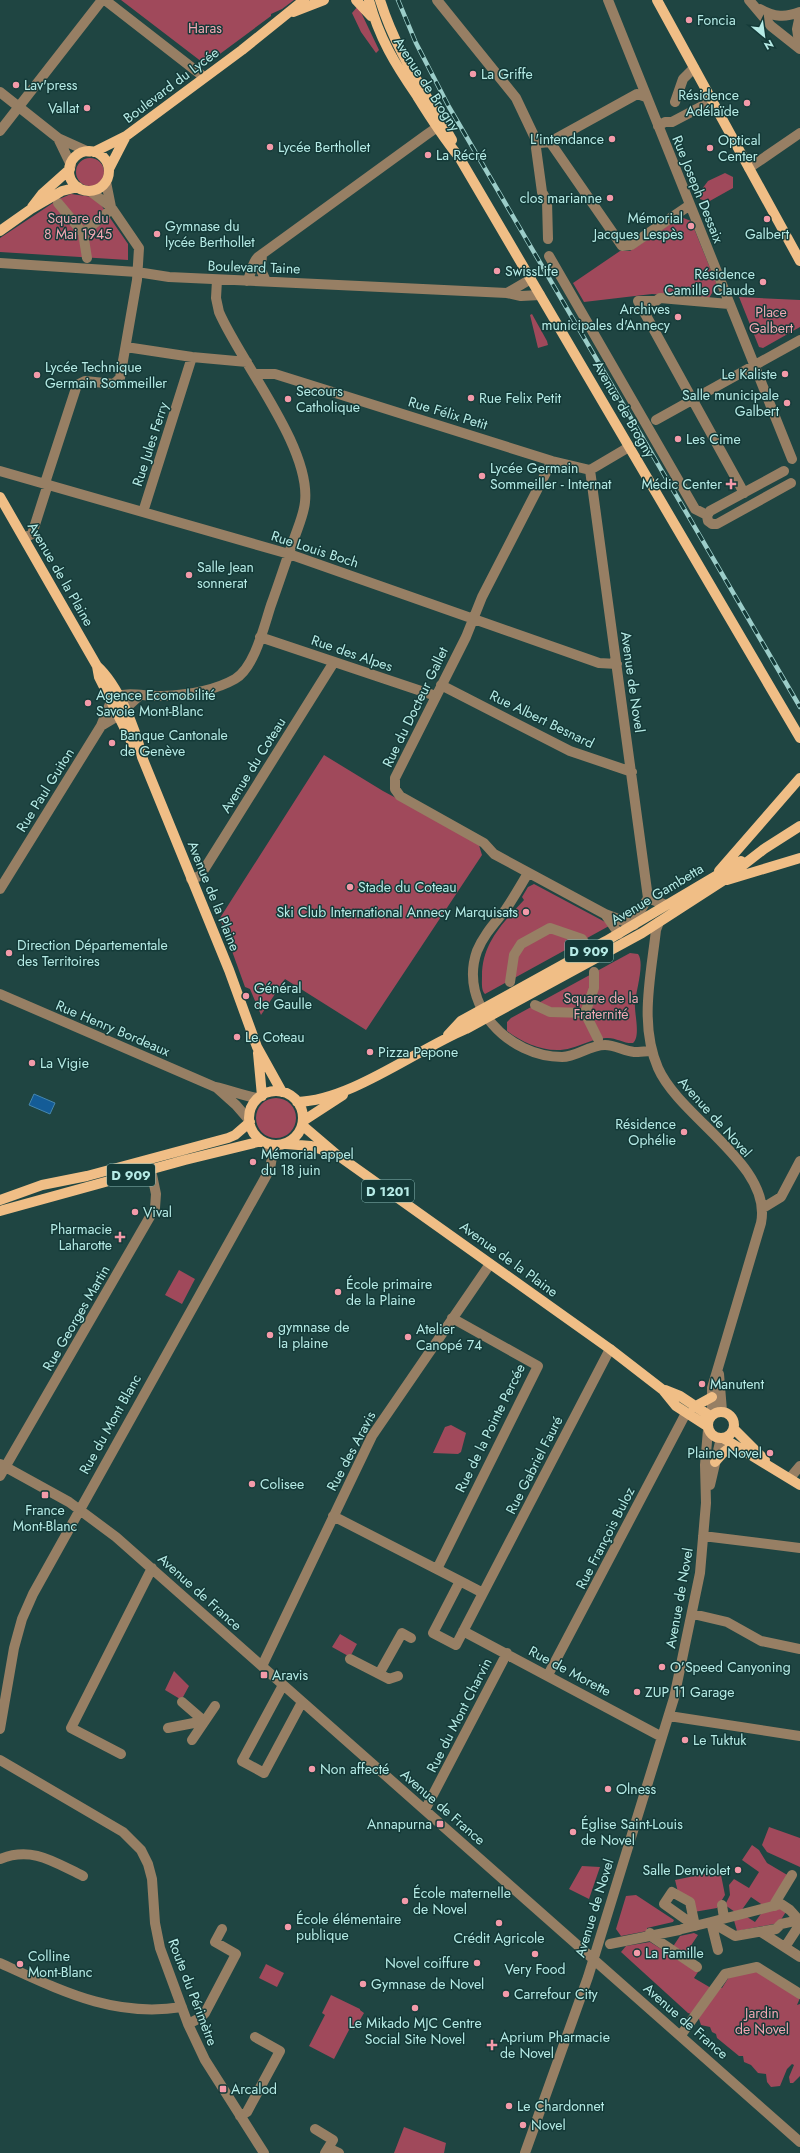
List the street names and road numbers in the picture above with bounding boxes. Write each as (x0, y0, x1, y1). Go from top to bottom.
street label: Avenue de Brogny (389, 33, 465, 136)
street label: Boulevard du Lycée (119, 42, 223, 128)
street label: Rue Joseph Dessaix (667, 132, 729, 246)
street label: Boulevard Taine (207, 255, 301, 279)
street label: Avenue de Brogny (588, 357, 660, 462)
street label: Rue Félix Petit (406, 391, 491, 435)
street label: Rue Jules Ferry (127, 398, 173, 489)
street label: Avenue de la Plaine (23, 518, 99, 630)
street label: Rue Louis Boch (269, 525, 361, 573)
street label: Rue des Alpes (309, 630, 396, 676)
street label: Avenue de Novel (616, 630, 650, 734)
street label: Rue du Docteur Gallet (377, 643, 453, 770)
street label: Rue Albert Besnard (486, 685, 598, 753)
street label: Avenue du Coteau (216, 713, 290, 817)
street label: Rue Paul Guiton (11, 744, 79, 836)
street label: Avenue de la Plaine (183, 838, 245, 954)
street label: Avenue Gambetta (607, 858, 707, 930)
road number: D 909 (565, 940, 613, 962)
street label: Rue Henry Bordeaux (53, 995, 173, 1061)
street label: Avenue de Novel (673, 1072, 757, 1162)
road number: D 909 (107, 1164, 155, 1186)
road number: D 1201 (362, 1180, 414, 1202)
street label: Avenue de la Plaine (456, 1216, 562, 1302)
street label: Rue Georges Martin (38, 1261, 114, 1375)
street label: Rue de la Pointe Percée (450, 1360, 530, 1496)
street label: Rue du Mont Blanc (74, 1370, 146, 1478)
street label: Rue des Aravis (322, 1407, 381, 1494)
street label: Rue Gabriel Fauré (501, 1412, 567, 1518)
street label: Rue François Buloz (571, 1483, 640, 1593)
street label: Avenue de Novel (660, 1546, 698, 1650)
street label: Avenue de France (154, 1549, 246, 1635)
street label: Rue de Morette (525, 1641, 615, 1701)
street label: Rue du Mont Charvin (421, 1654, 497, 1776)
street label: Avenue de France (396, 1764, 490, 1850)
street label: Avenue de Novel (570, 1856, 618, 1960)
street label: Route du Périmètre (163, 1936, 223, 2048)
street label: Avenue de France (639, 1978, 733, 2064)

